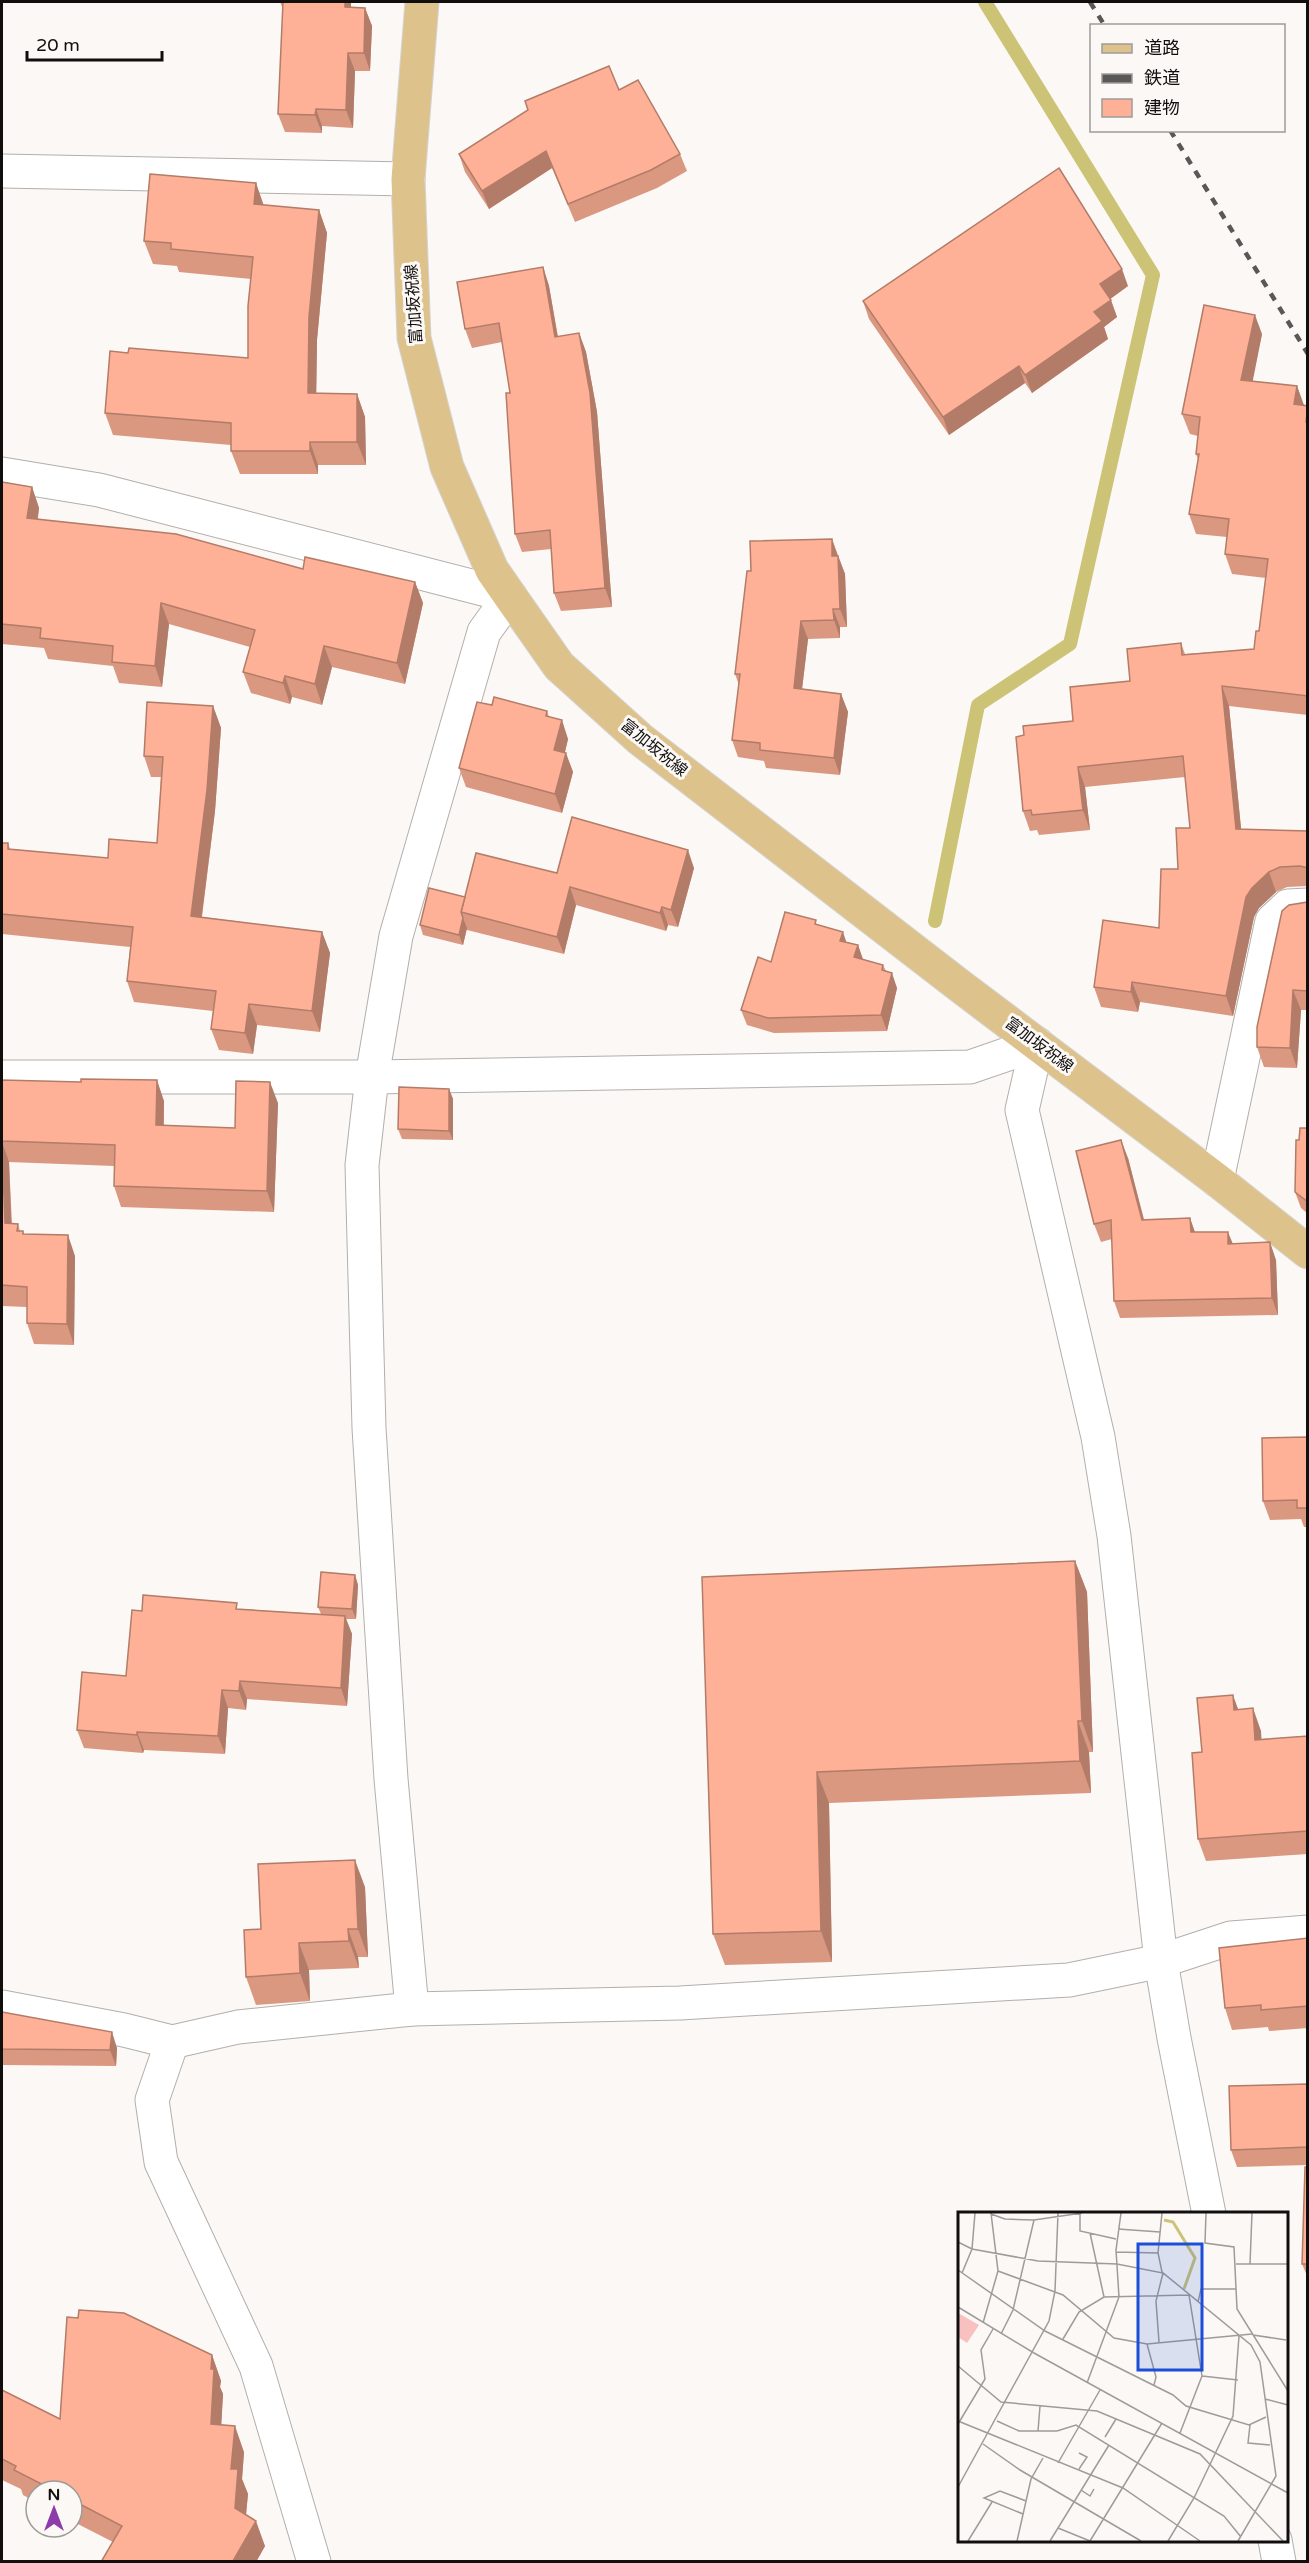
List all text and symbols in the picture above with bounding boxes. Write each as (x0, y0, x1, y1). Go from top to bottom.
scale bar (27, 24, 162, 62)
legend (1090, 24, 1285, 132)
text: 20 m (36, 34, 80, 56)
text: 道路 (1144, 37, 1180, 59)
text: 鉄道 (1144, 67, 1180, 89)
text: 建物 (1144, 97, 1180, 119)
street label: 富加坂祝線 (401, 263, 427, 345)
street label: 富加坂祝線 (617, 715, 691, 781)
street label: 富加坂祝線 (1001, 1013, 1077, 1077)
inset map (958, 2212, 1288, 2542)
north arrow (24, 2479, 84, 2539)
text: N (48, 2485, 60, 2505)

